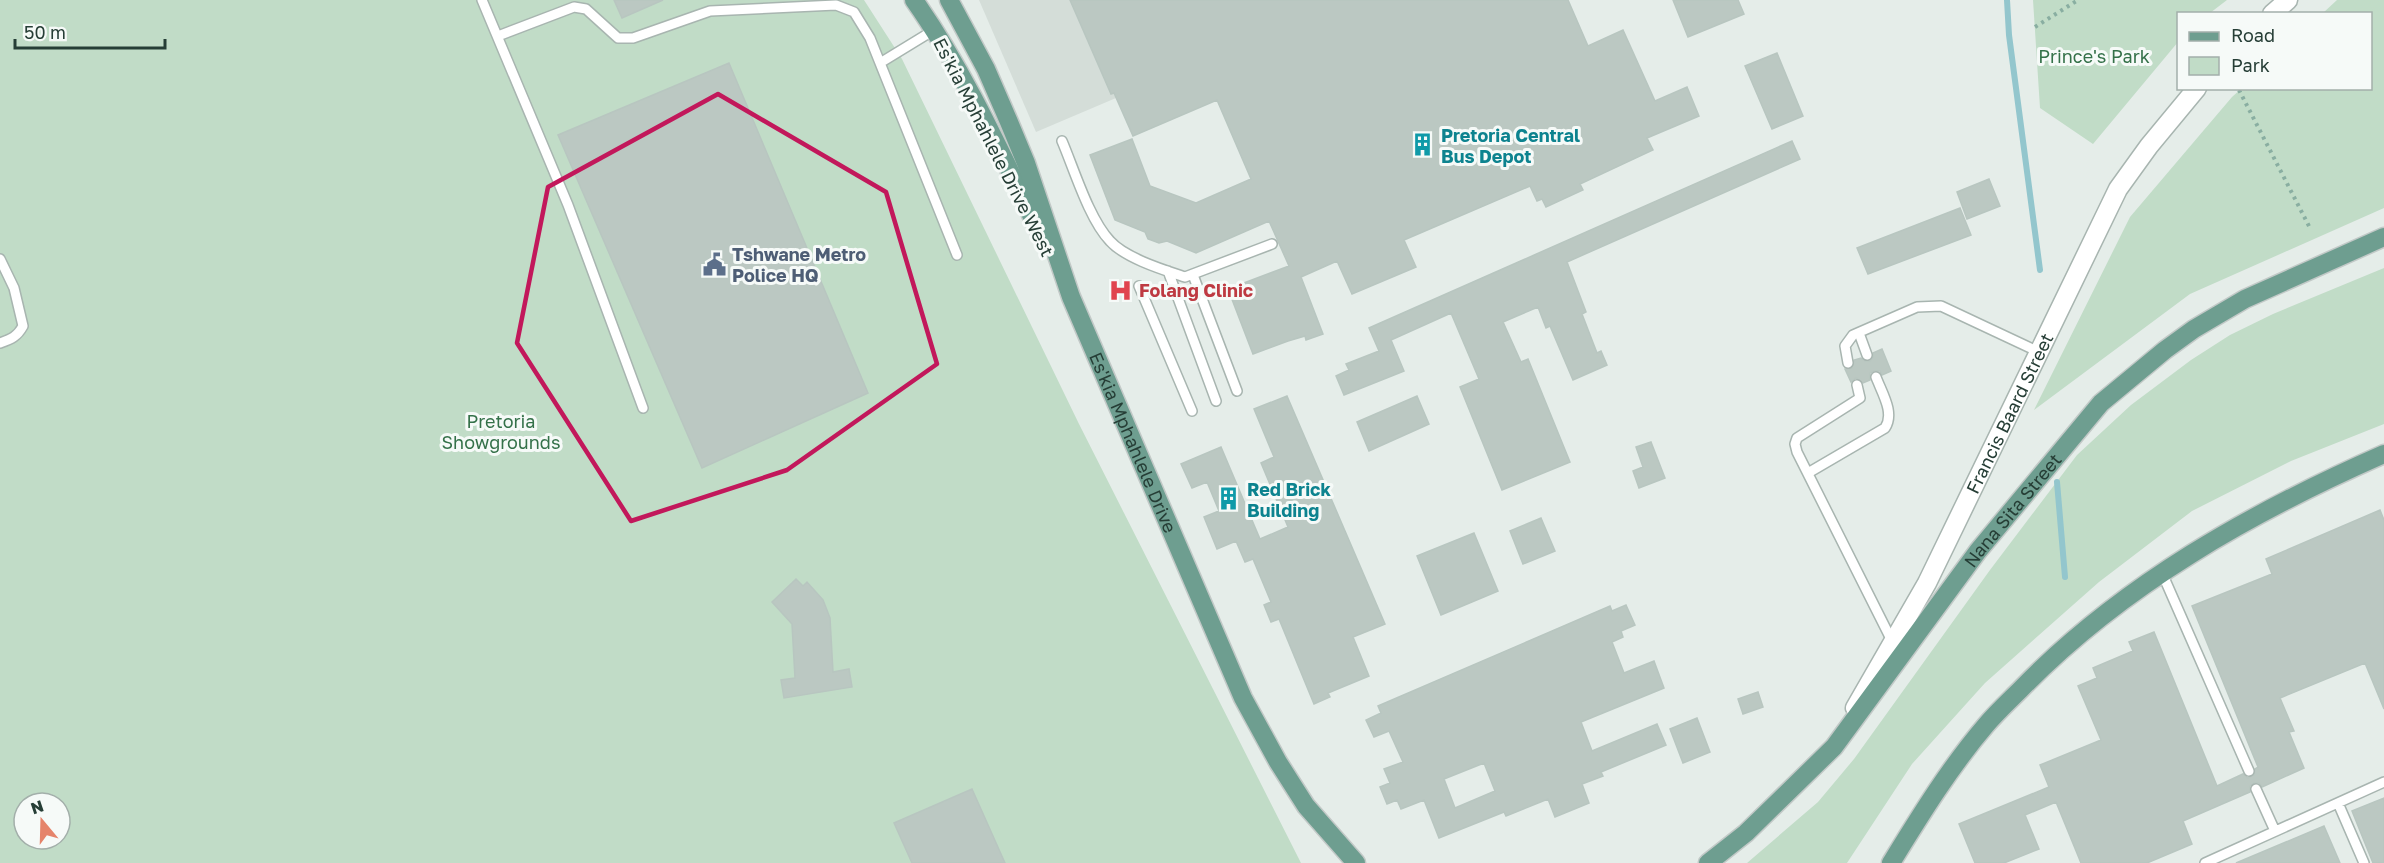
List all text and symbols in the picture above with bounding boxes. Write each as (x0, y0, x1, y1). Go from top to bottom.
scale bar (15, 12, 165, 50)
legend (2177, 12, 2372, 90)
text: 50 m (24, 21, 66, 43)
text: Road (2231, 24, 2275, 46)
street label: Es'kia Mphahlele Drive West (929, 34, 1059, 260)
park label: Prince's Park (2038, 45, 2150, 67)
text: Park (2231, 54, 2270, 76)
place label: Pretoria Central Bus Depot (1441, 124, 1580, 167)
building icon: Pretoria Central Bus Depot (1410, 132, 1436, 158)
place label: Tshwane Metro Police HQ (732, 243, 866, 286)
public building icon: Tshwane Metro Police HQ (701, 251, 727, 277)
hospital icon: Folang Clinic (1108, 277, 1134, 303)
place label: Folang Clinic (1139, 279, 1253, 301)
street label: Francis Baard Street (1961, 329, 2058, 497)
street label: Es'kia Mphahlele Drive (1085, 349, 1182, 536)
park label: Pretoria Showgrounds (442, 410, 560, 453)
street label: Nana Sita Street (1959, 449, 2066, 571)
place label: Red Brick Building (1247, 478, 1331, 521)
building icon: Red Brick Building (1216, 486, 1242, 512)
north arrow (12, 791, 72, 851)
text: N (28, 795, 46, 818)

